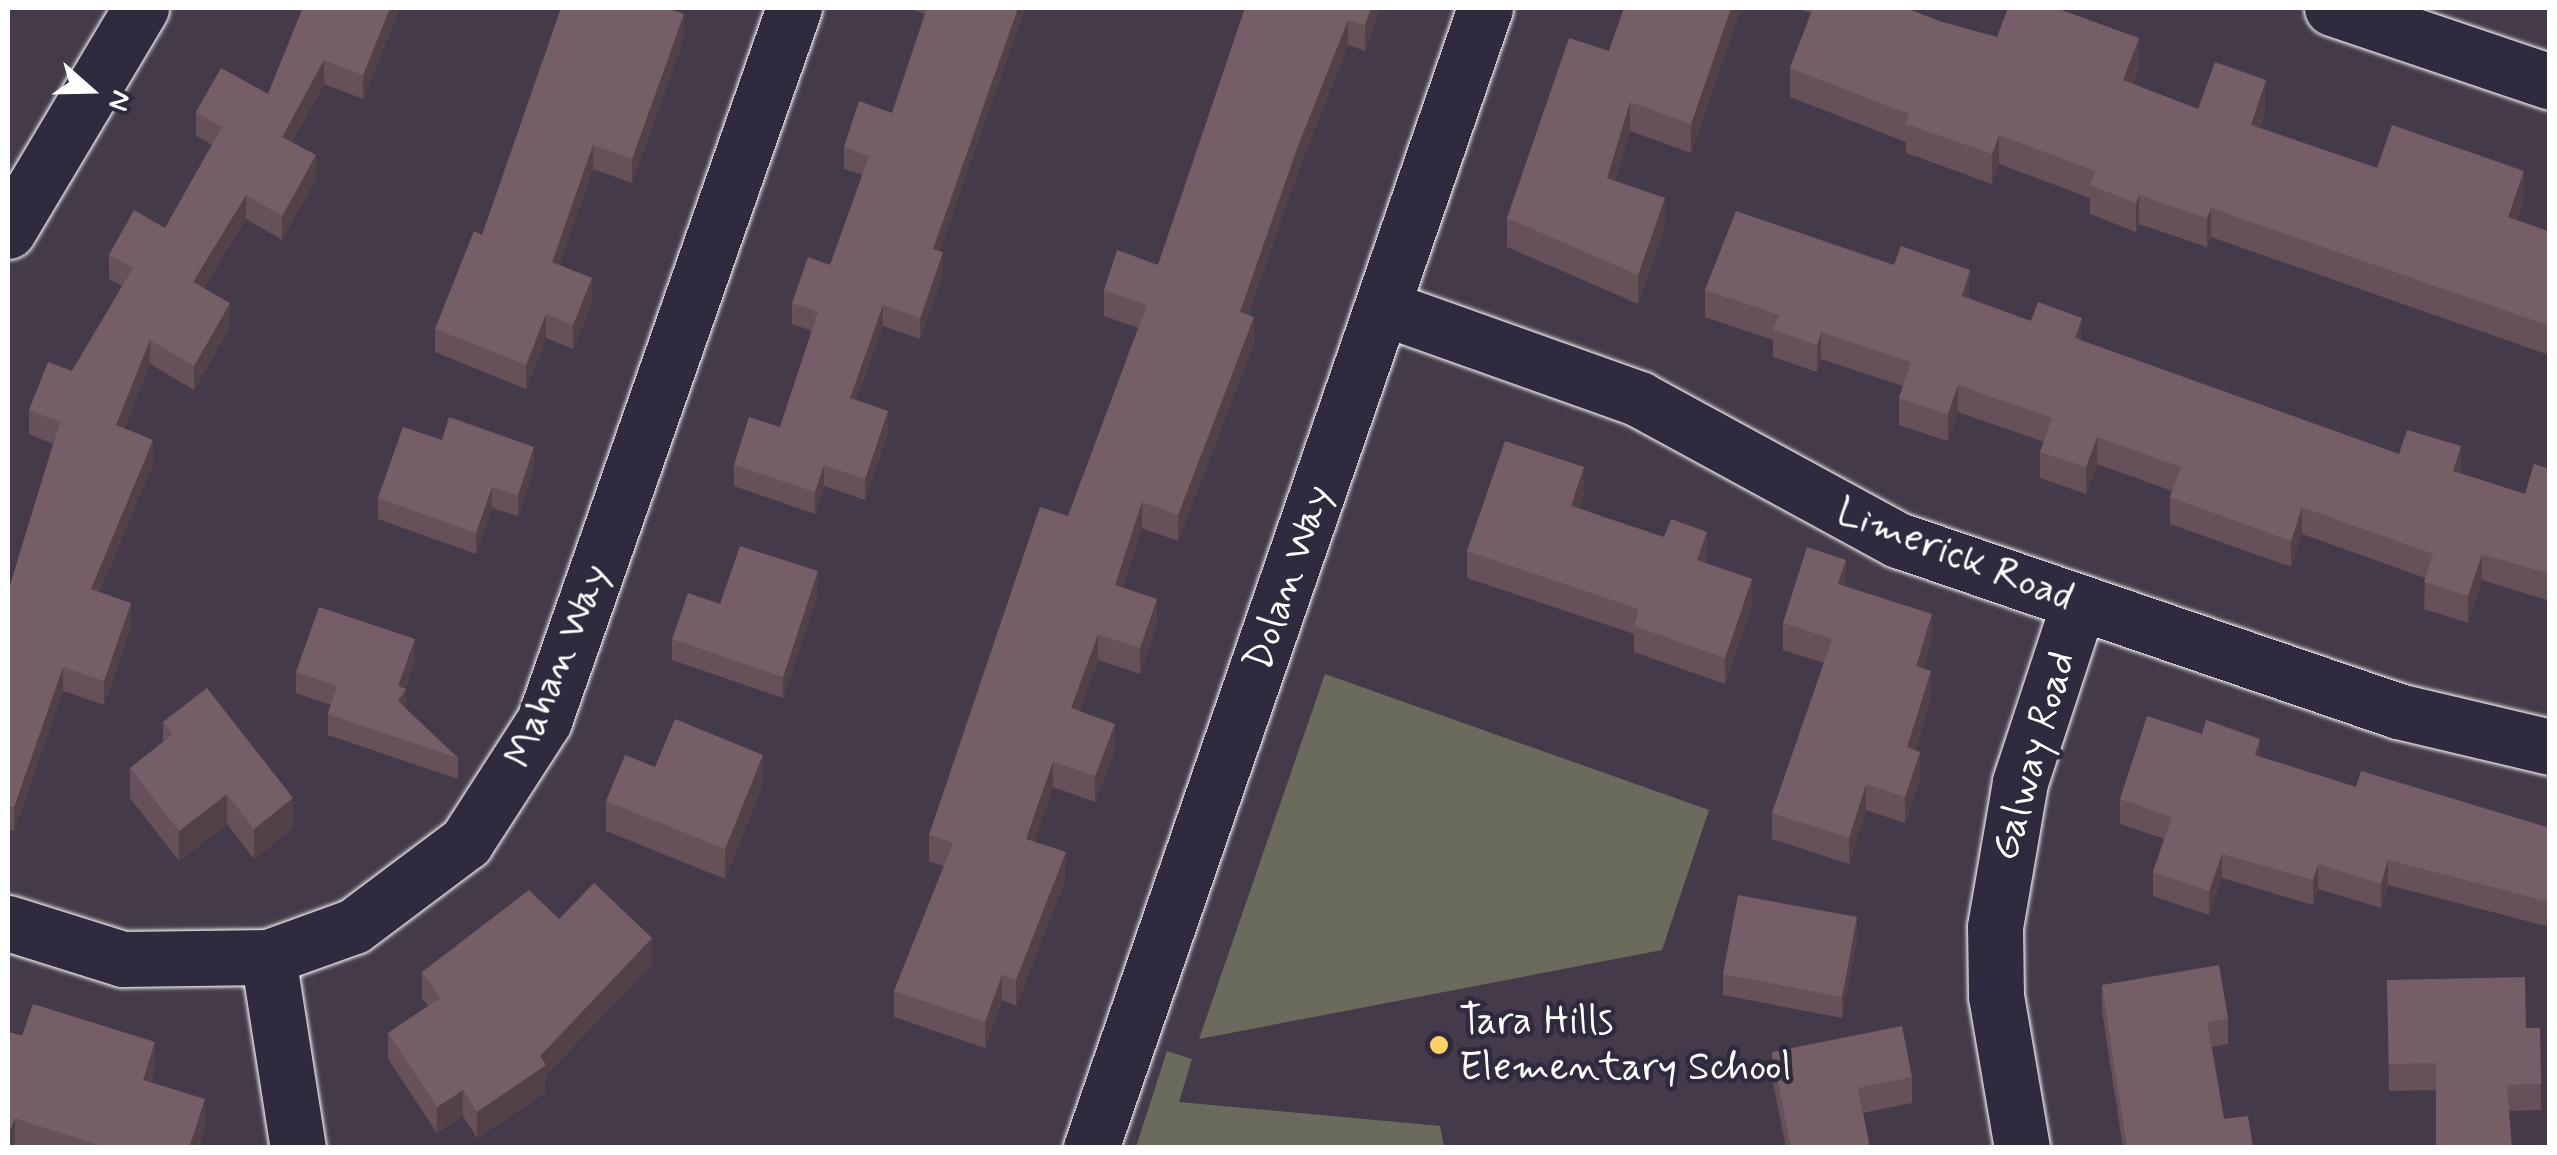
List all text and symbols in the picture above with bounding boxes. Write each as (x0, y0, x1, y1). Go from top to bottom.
north arrow (40, 40, 140, 140)
text: N (98, 85, 139, 116)
street label: Dolan Way (1235, 479, 1343, 677)
street label: Limerick Road (1831, 488, 2079, 622)
street label: Mahan Way (495, 557, 621, 775)
street label: Galway Road (1981, 646, 2087, 866)
place label: Tara Hills Elementary School (1459, 998, 1791, 1092)
marker: Tara Hills Elementary School (1428, 1034, 1450, 1056)

